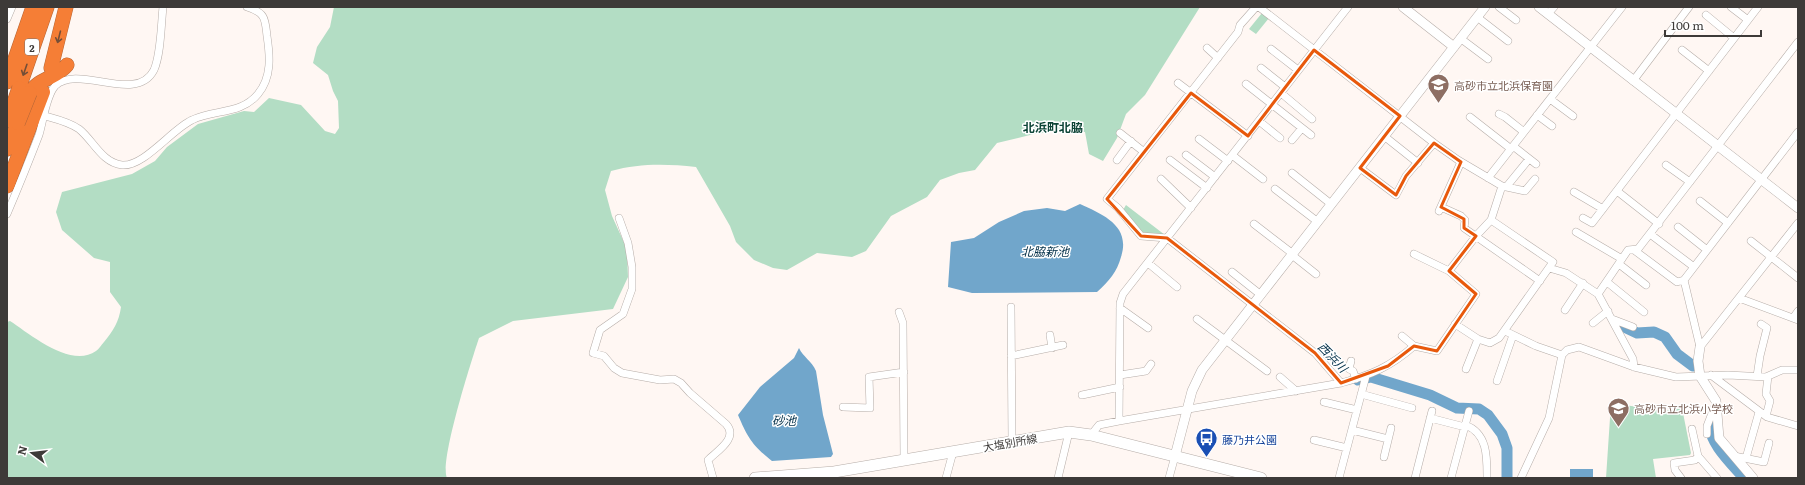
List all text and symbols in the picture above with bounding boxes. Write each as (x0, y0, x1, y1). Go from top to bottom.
scale bar (1665, 12, 1761, 38)
text: 100 m (1671, 16, 1704, 34)
one-way arrow (54, 31, 62, 44)
road number: 2 (25, 39, 39, 55)
one-way arrow (20, 64, 28, 76)
school or university icon: 高砂市立北浜保育園 (1426, 72, 1452, 105)
place label: 高砂市立北浜保育園 (1454, 77, 1553, 93)
district label: 北浜町北脇 (1023, 118, 1083, 136)
water label: 北脇新池 (1021, 242, 1070, 260)
water label: 西浜川 (1314, 338, 1353, 378)
school or university icon: 高砂市立北浜小学校 (1605, 395, 1631, 428)
place label: 高砂市立北浜小学校 (1634, 400, 1733, 416)
water label: 砂池 (772, 411, 797, 429)
bus stop icon: 藤乃井公園 (1194, 426, 1220, 459)
street label: 大塩別所線 (982, 429, 1038, 455)
place label: 藤乃井公園 (1222, 431, 1277, 447)
north arrow (12, 433, 52, 473)
text: N (12, 444, 30, 457)

